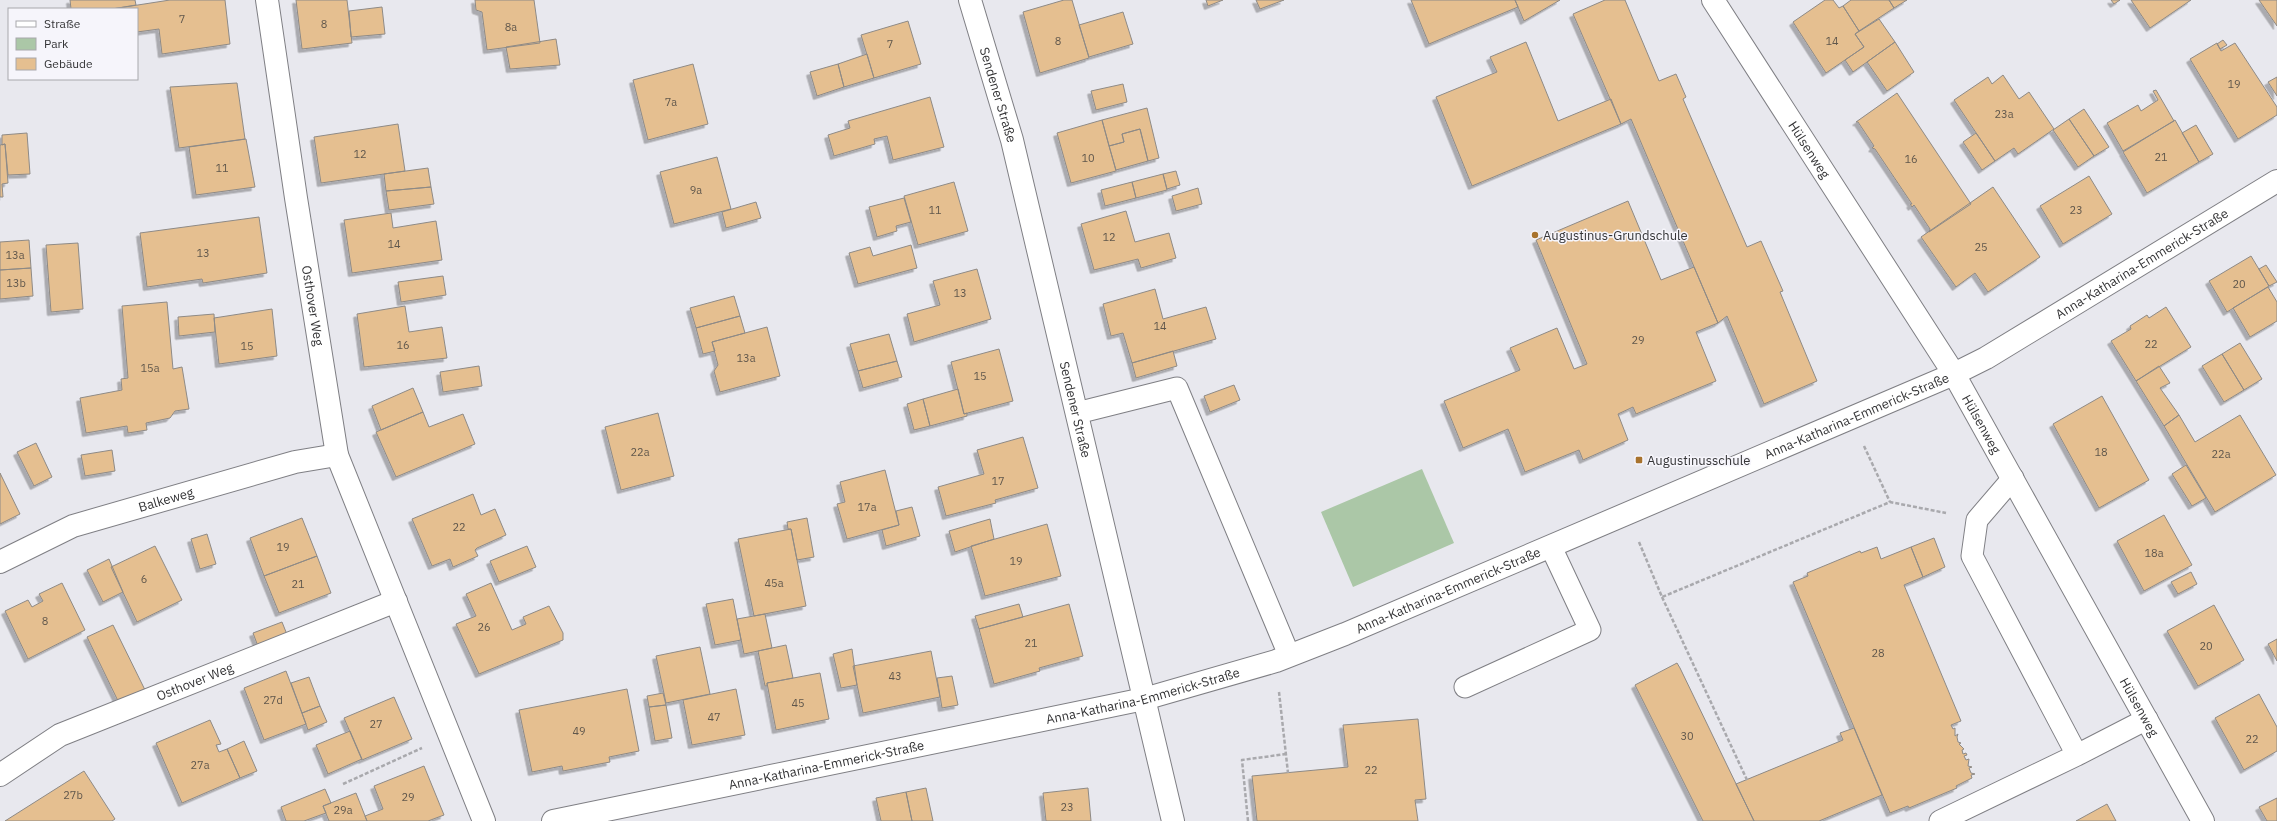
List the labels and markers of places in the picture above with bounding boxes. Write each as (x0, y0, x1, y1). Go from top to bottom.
place label: Augustinus-Grundschule (1543, 227, 1688, 244)
marker: Augustinus-Grundschule (1530, 230, 1540, 240)
place label: Augustinusschule (1647, 452, 1750, 469)
marker: Augustinusschule (1634, 455, 1644, 465)

